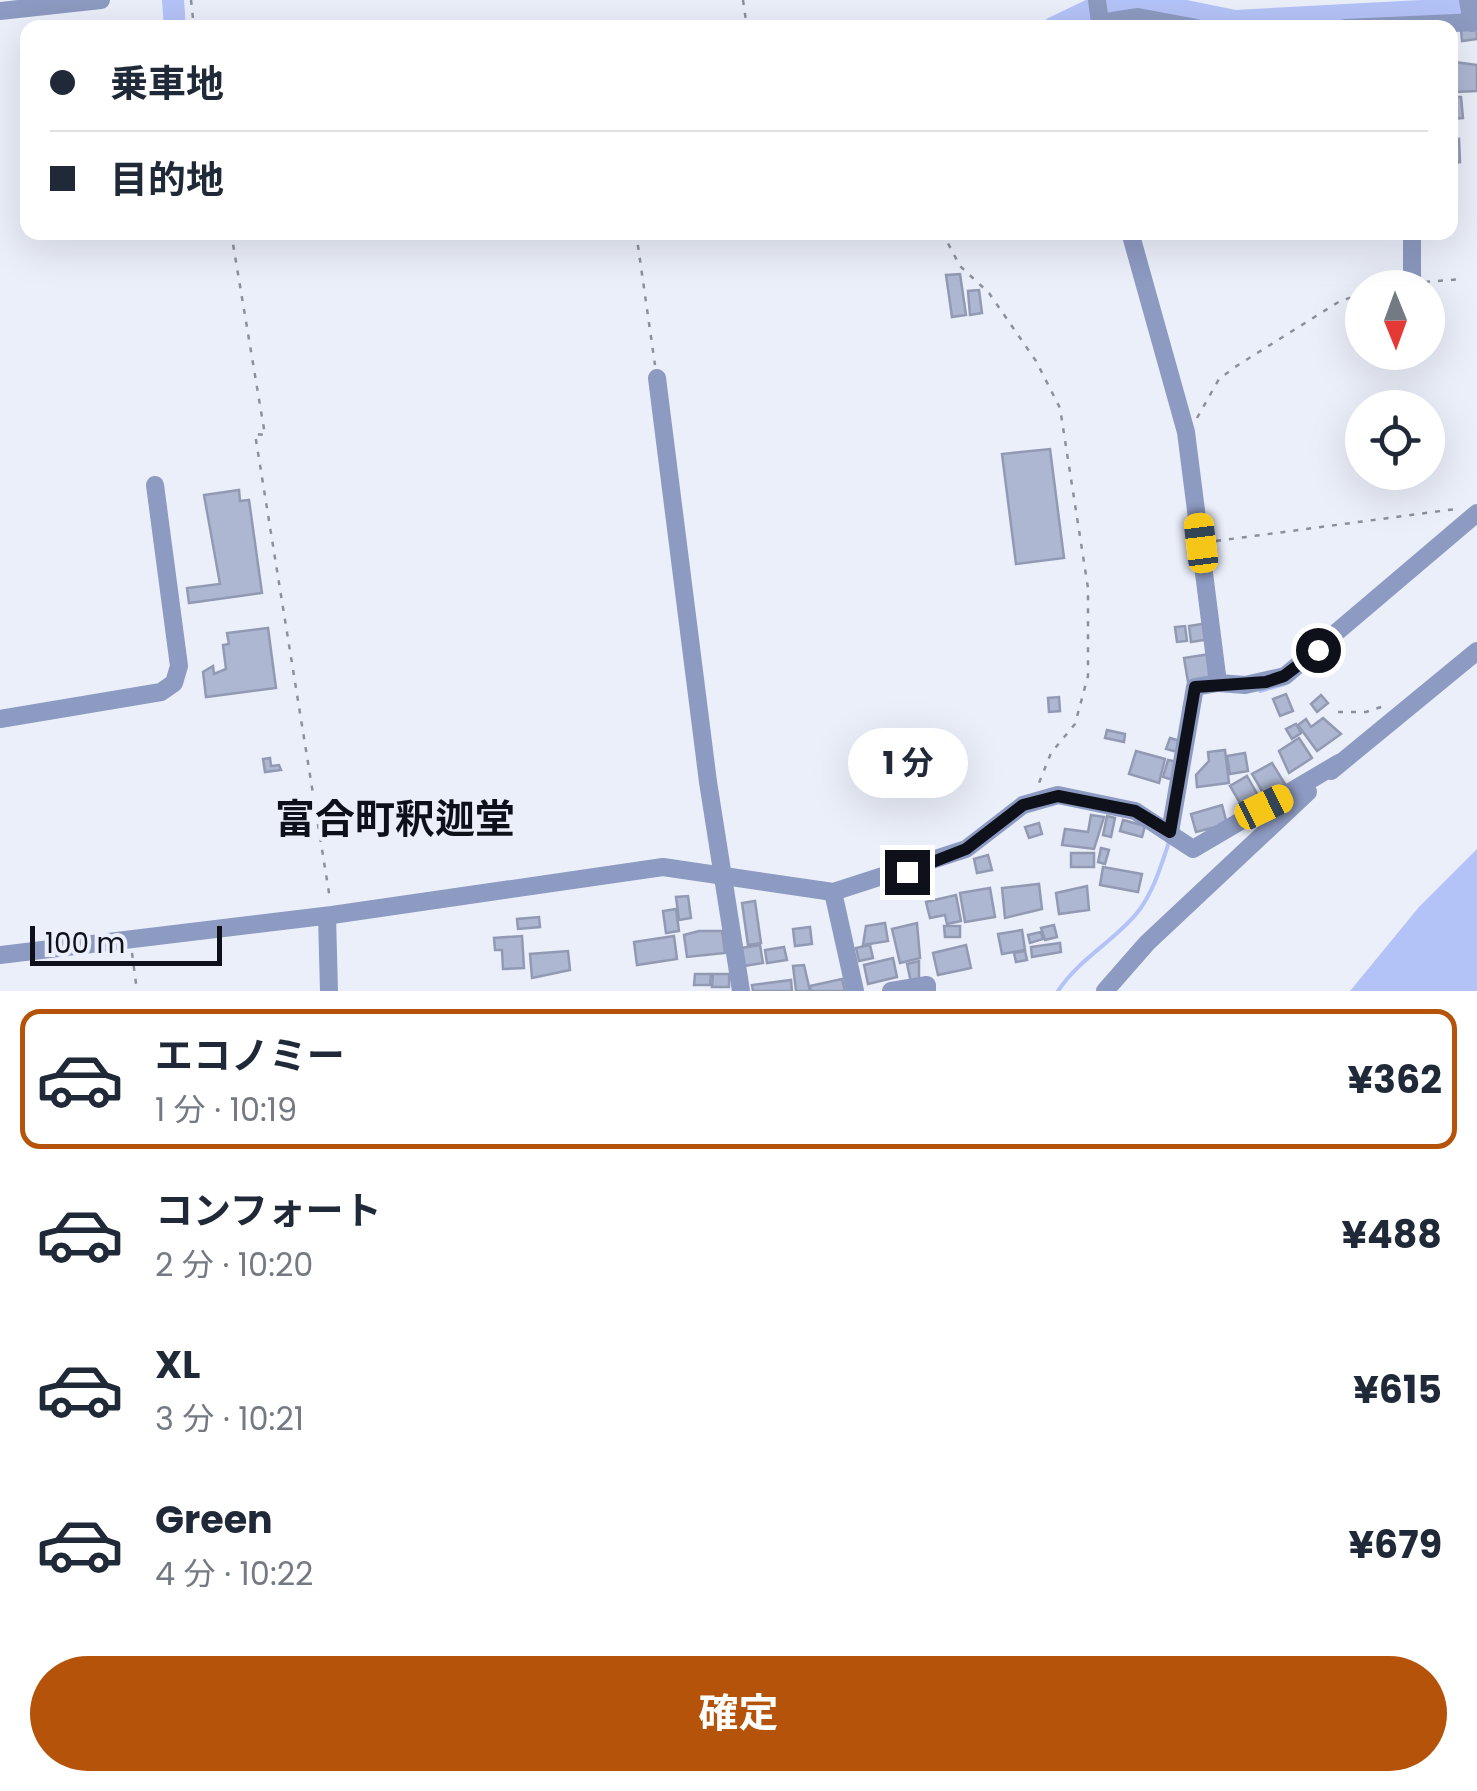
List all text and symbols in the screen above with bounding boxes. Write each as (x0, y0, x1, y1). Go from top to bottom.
text: 乗車地 (110, 57, 224, 110)
text: 目的地 (110, 153, 224, 206)
north arrow (1345, 270, 1445, 370)
map controls (1345, 270, 1445, 490)
button: locate (1345, 390, 1445, 490)
car (1182, 511, 1220, 575)
route start (1296, 628, 1341, 673)
callout: 1 分 (847, 727, 967, 797)
text: 1 分 (883, 740, 933, 785)
car (1230, 780, 1298, 834)
district label: 富合町釈迦堂 (275, 791, 515, 847)
route end (885, 850, 930, 895)
scale bar (30, 921, 222, 966)
text: 100 m (45, 924, 125, 963)
text: エコノミー (155, 1029, 345, 1082)
icon: car (35, 1034, 125, 1124)
text: ¥362 (1348, 1053, 1442, 1106)
text: 1 分 · 10:19 (155, 1087, 297, 1132)
text: コンフォート (155, 1184, 382, 1237)
icon: car (35, 1189, 125, 1279)
text: ¥488 (1342, 1208, 1442, 1261)
text: 2 分 · 10:20 (155, 1242, 313, 1287)
text: XL (155, 1338, 200, 1391)
icon: car (35, 1344, 125, 1434)
text: ¥615 (1353, 1363, 1442, 1416)
text: 3 分 · 10:21 (155, 1396, 304, 1441)
text: Green (155, 1493, 273, 1546)
icon: car (35, 1499, 125, 1589)
text: ¥679 (1349, 1518, 1442, 1571)
text: 4 分 · 10:22 (155, 1551, 314, 1596)
button: 確定 (30, 1656, 1447, 1771)

